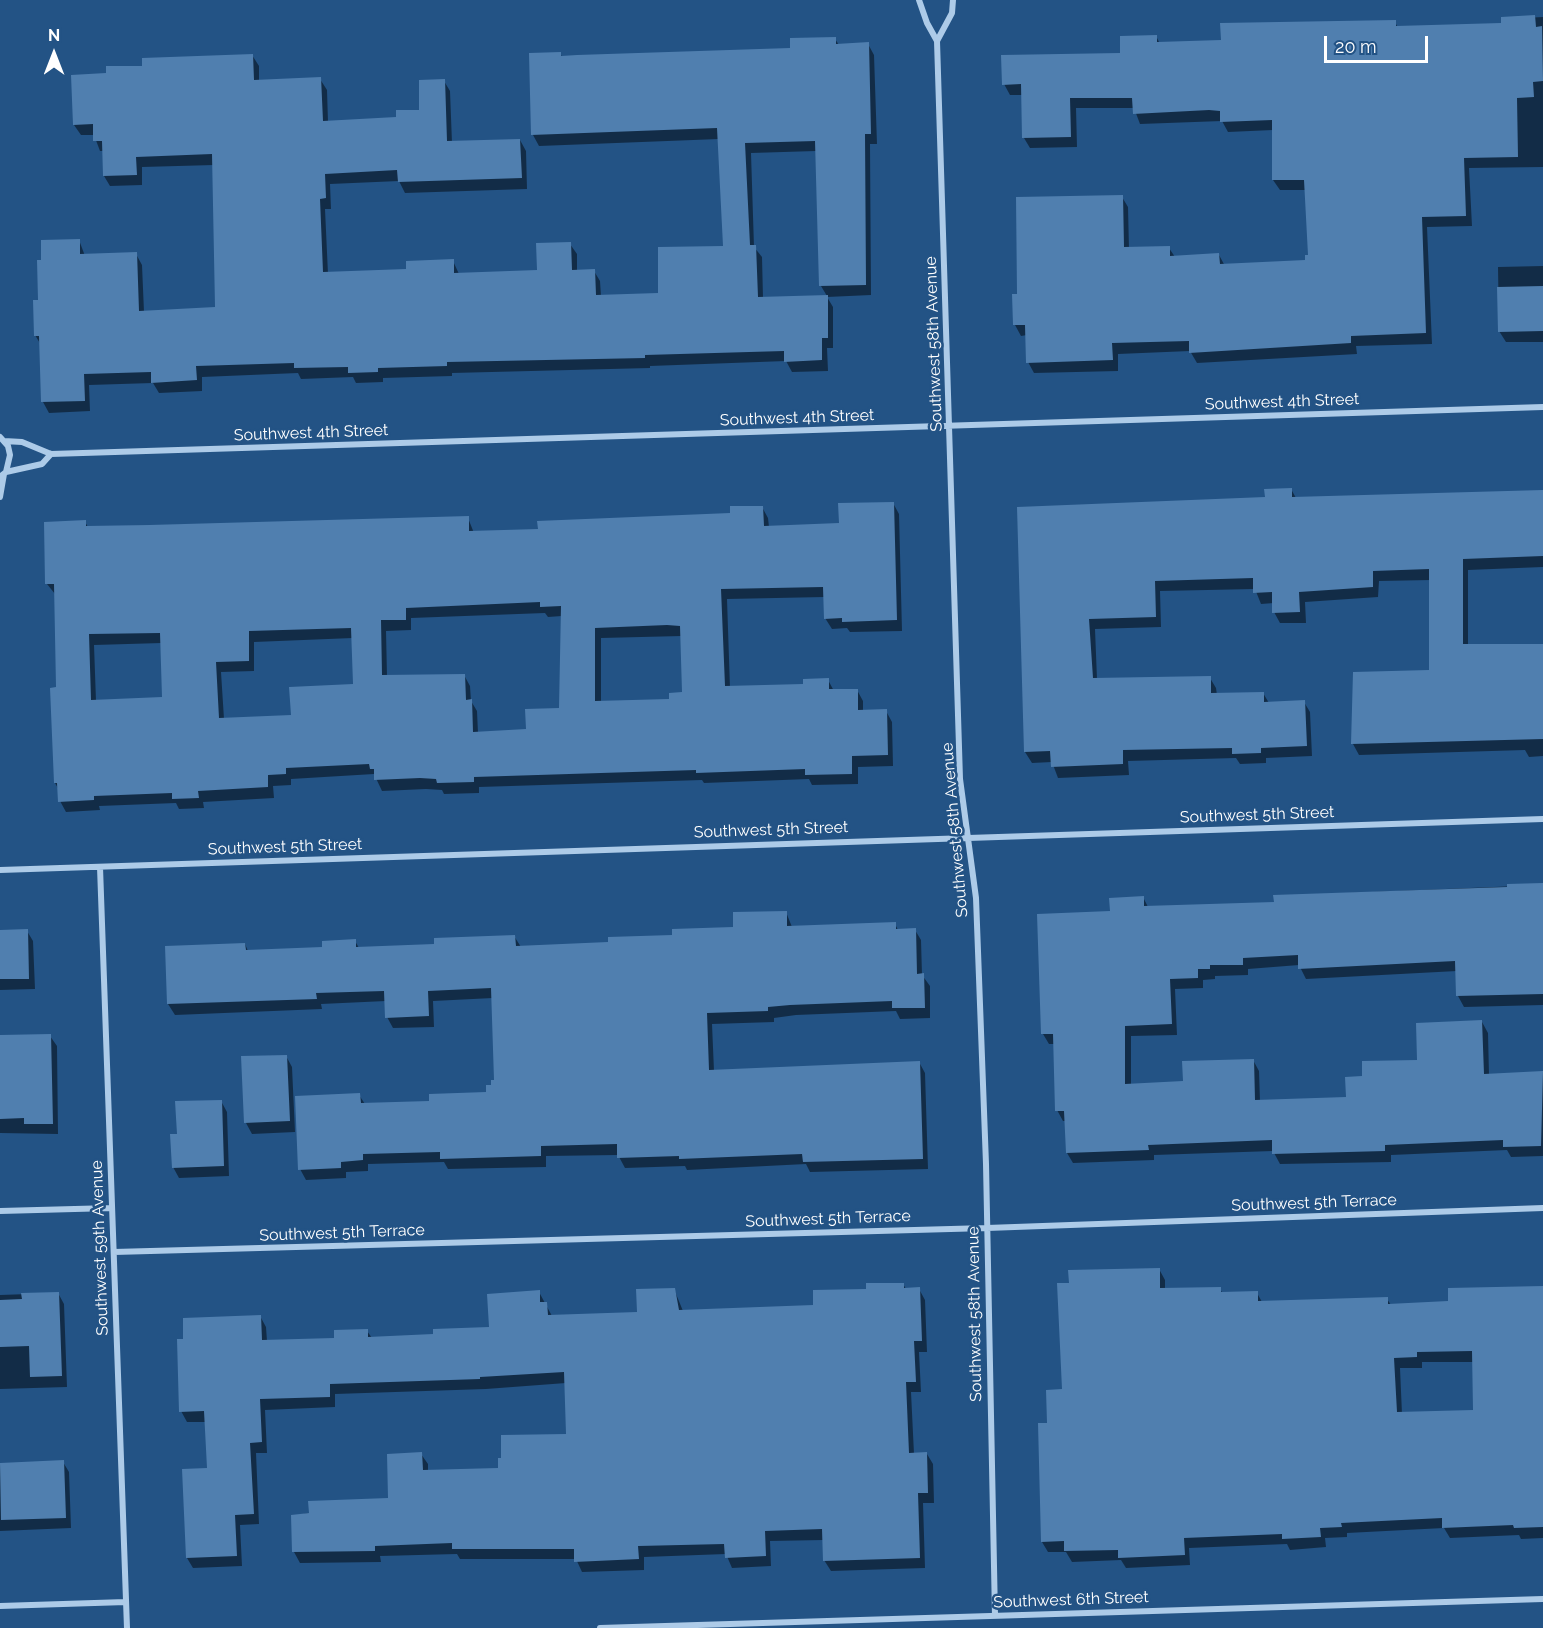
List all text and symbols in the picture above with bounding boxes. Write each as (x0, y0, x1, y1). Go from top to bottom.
north arrow (24, 24, 84, 84)
scale bar (1327, 24, 1430, 62)
text: N (48, 26, 60, 45)
text: 20 m (1335, 36, 1377, 57)
street label: Southwest 58th Avenue (921, 256, 947, 432)
street label: Southwest 4th Street (1205, 390, 1359, 414)
street label: Southwest 4th Street (720, 406, 874, 430)
street label: Southwest 4th Street (234, 421, 388, 445)
street label: Southwest 58th Avenue (938, 742, 972, 918)
street label: Southwest 5th Street (1180, 803, 1334, 827)
street label: Southwest 5th Street (694, 818, 848, 842)
street label: Southwest 5th Street (208, 835, 362, 859)
street label: Southwest 59th Avenue (87, 1160, 113, 1336)
street label: Southwest 5th Terrace (1231, 1191, 1397, 1215)
street label: Southwest 5th Terrace (745, 1207, 911, 1231)
street label: Southwest 5th Terrace (259, 1221, 425, 1245)
street label: Southwest 58th Avenue (964, 1226, 986, 1402)
street label: Southwest 6th Street (993, 1588, 1149, 1612)

